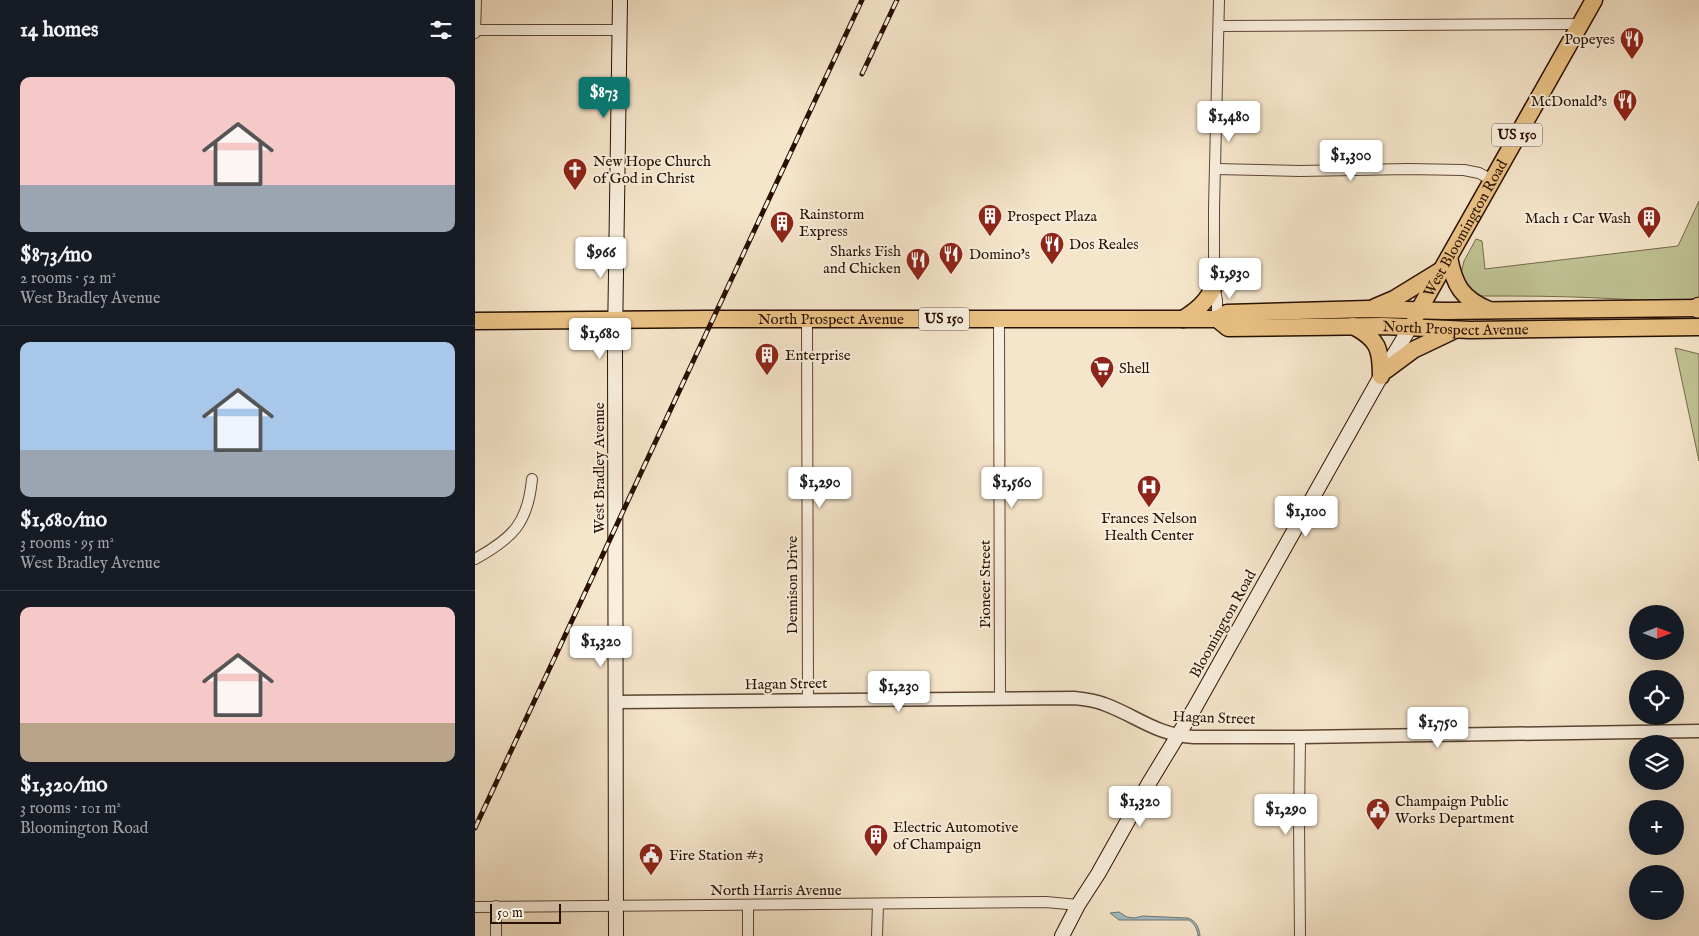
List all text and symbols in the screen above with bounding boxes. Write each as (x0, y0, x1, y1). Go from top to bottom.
icon: filters (427, 16, 455, 44)
text: 14 homes (20, 17, 98, 44)
restaurant icon: Popeyes (1619, 26, 1645, 60)
place label: Popeyes (1564, 30, 1615, 49)
pin: $873 (574, 76, 634, 119)
text: $873 (590, 83, 618, 103)
restaurant icon: McDonald's (1612, 88, 1638, 122)
place label: McDonald's (1531, 92, 1607, 111)
pin: $1,480 (1188, 100, 1270, 143)
text: $1,480 (1208, 107, 1250, 127)
icon: home (193, 109, 283, 199)
road number: US 150 (1492, 124, 1542, 146)
pin: $1,300 (1310, 140, 1392, 182)
text: $1,300 (1331, 146, 1371, 166)
place label: New Hope Church of God in Christ (593, 152, 711, 188)
street label: West Bloomington Road (1419, 155, 1512, 300)
church icon: New Hope Church of God in Christ (562, 157, 588, 191)
building icon: Prospect Plaza (977, 203, 1003, 237)
place label: Rainstorm Express (799, 205, 865, 241)
building icon: Mach 1 Car Wash (1636, 205, 1662, 239)
place label: Prospect Plaza (1007, 207, 1098, 226)
place label: Mach 1 Car Wash (1525, 209, 1631, 228)
building icon: Rainstorm Express (769, 210, 795, 244)
restaurant icon: Dos Reales (1039, 231, 1065, 265)
place label: Dos Reales (1069, 235, 1139, 254)
pin: $966 (571, 236, 631, 279)
restaurant icon: Domino's (938, 241, 964, 275)
text: $873/mo (20, 242, 92, 269)
place label: Sharks Fish and Chicken (823, 242, 901, 278)
text: $966 (586, 243, 616, 263)
place label: Domino's (969, 245, 1030, 264)
restaurant icon: Sharks Fish and Chicken (905, 247, 931, 281)
pin: $1,930 (1189, 258, 1271, 300)
text: $1,930 (1210, 264, 1250, 284)
text: 2 rooms · 52 m² (20, 269, 116, 289)
text: West Bradley Avenue (20, 289, 160, 309)
road number: US 150 (919, 308, 969, 330)
street label: North Prospect Avenue (758, 310, 904, 329)
street label: North Prospect Avenue (1382, 316, 1529, 340)
pin: $1,680 (559, 318, 641, 360)
text: $1,680 (580, 324, 620, 344)
building icon: Enterprise (754, 342, 780, 376)
place label: Enterprise (785, 346, 851, 365)
supermarket icon: Shell (1089, 355, 1115, 389)
place label: Shell (1119, 359, 1151, 378)
icon: home (193, 375, 283, 465)
street label: West Bradley Avenue (590, 402, 609, 534)
pin: $1,290 (779, 466, 861, 509)
pin: $1,560 (971, 466, 1053, 509)
text: $1,290 (799, 473, 841, 493)
text: $1,560 (992, 473, 1032, 493)
hospital icon: Frances Nelson Health Center (1136, 474, 1162, 508)
pin: $1,100 (1265, 496, 1347, 538)
text: $1,100 (1286, 502, 1326, 522)
text: $1,680/mo (20, 507, 107, 534)
place label: Frances Nelson Health Center (1101, 509, 1197, 545)
text: 3 rooms · 95 m² (20, 534, 114, 554)
street label: Dennison Drive (783, 536, 802, 634)
street label: Pioneer Street (976, 540, 995, 628)
text: West Bradley Avenue (20, 554, 160, 574)
street label: Bloomington Road (1186, 566, 1261, 681)
north arrow (1629, 605, 1684, 660)
map controls (1629, 605, 1684, 920)
pin: $1,320 (560, 626, 642, 668)
text: $1,320 (581, 632, 621, 652)
icon: home (193, 640, 283, 730)
pin: $1,230 (858, 670, 940, 713)
button: locate (1629, 670, 1684, 725)
street label: Hagan Street (745, 674, 827, 694)
text: $1,230 (879, 677, 919, 697)
pin: $1,750 (1397, 706, 1479, 749)
street label: Hagan Street (1172, 707, 1256, 729)
text: $1,750 (1418, 713, 1458, 733)
button: layers (1629, 735, 1684, 790)
text: $1,320/mo (20, 772, 108, 799)
pin: $1,320 (1099, 786, 1181, 828)
text: $1,320 (1120, 792, 1160, 812)
place label: Champaign Public Works Department (1395, 792, 1514, 828)
pin: $1,290 (1245, 794, 1327, 836)
public building icon: Champaign Public Works Department (1365, 797, 1391, 831)
text: 3 rooms · 101 m² (20, 799, 121, 819)
text: $1,290 (1265, 800, 1307, 820)
button: + (1629, 800, 1684, 855)
place label: Electric Automotive of Champaign (893, 818, 1018, 854)
text: Bloomington Road (20, 819, 148, 839)
building icon: Electric Automotive of Champaign (863, 823, 889, 857)
public building icon: Fire Station #3 (638, 842, 664, 876)
place label: Fire Station #3 (669, 846, 764, 865)
button: − (1629, 865, 1684, 920)
street label: North Harris Avenue (710, 881, 842, 900)
scale bar (490, 901, 561, 924)
text: 50 m (497, 904, 523, 922)

